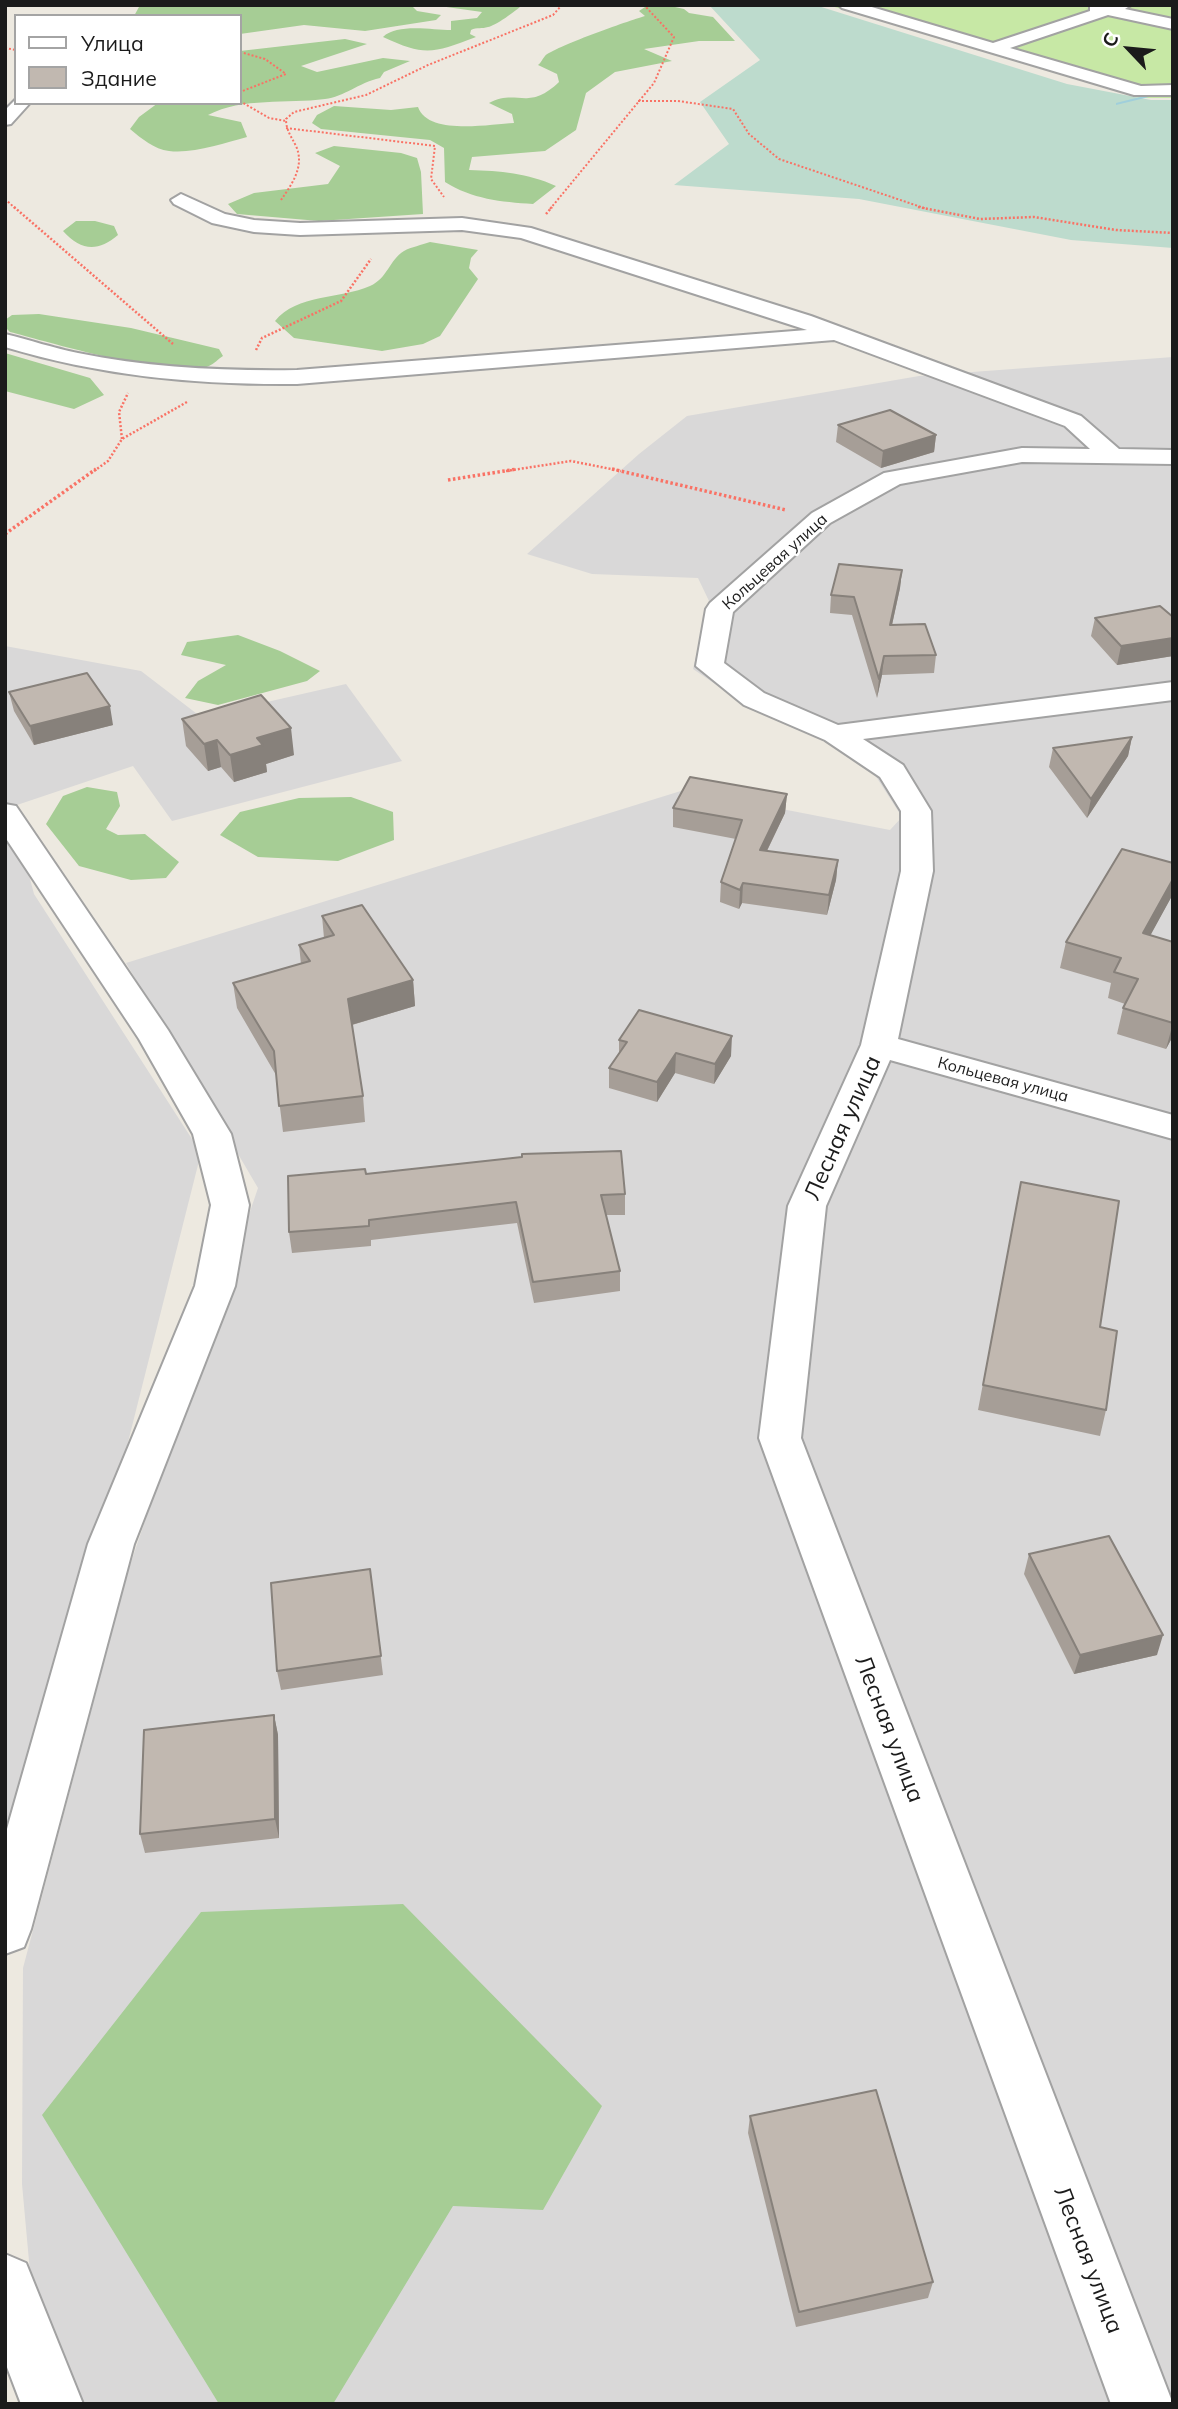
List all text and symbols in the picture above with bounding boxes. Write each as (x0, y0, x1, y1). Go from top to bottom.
legend (14, 14, 242, 105)
north arrow (1094, 14, 1164, 84)
text: С (1096, 29, 1124, 51)
text: Улица (81, 30, 144, 56)
text: Здание (81, 65, 157, 91)
street label: Кольцевая улица (719, 510, 831, 614)
street label: Лесная улица (799, 1051, 887, 1205)
street label: Кольцевая улица (935, 1053, 1071, 1107)
street label: Лесная улица (848, 1652, 930, 1806)
street label: Лесная улица (1047, 2183, 1129, 2337)

